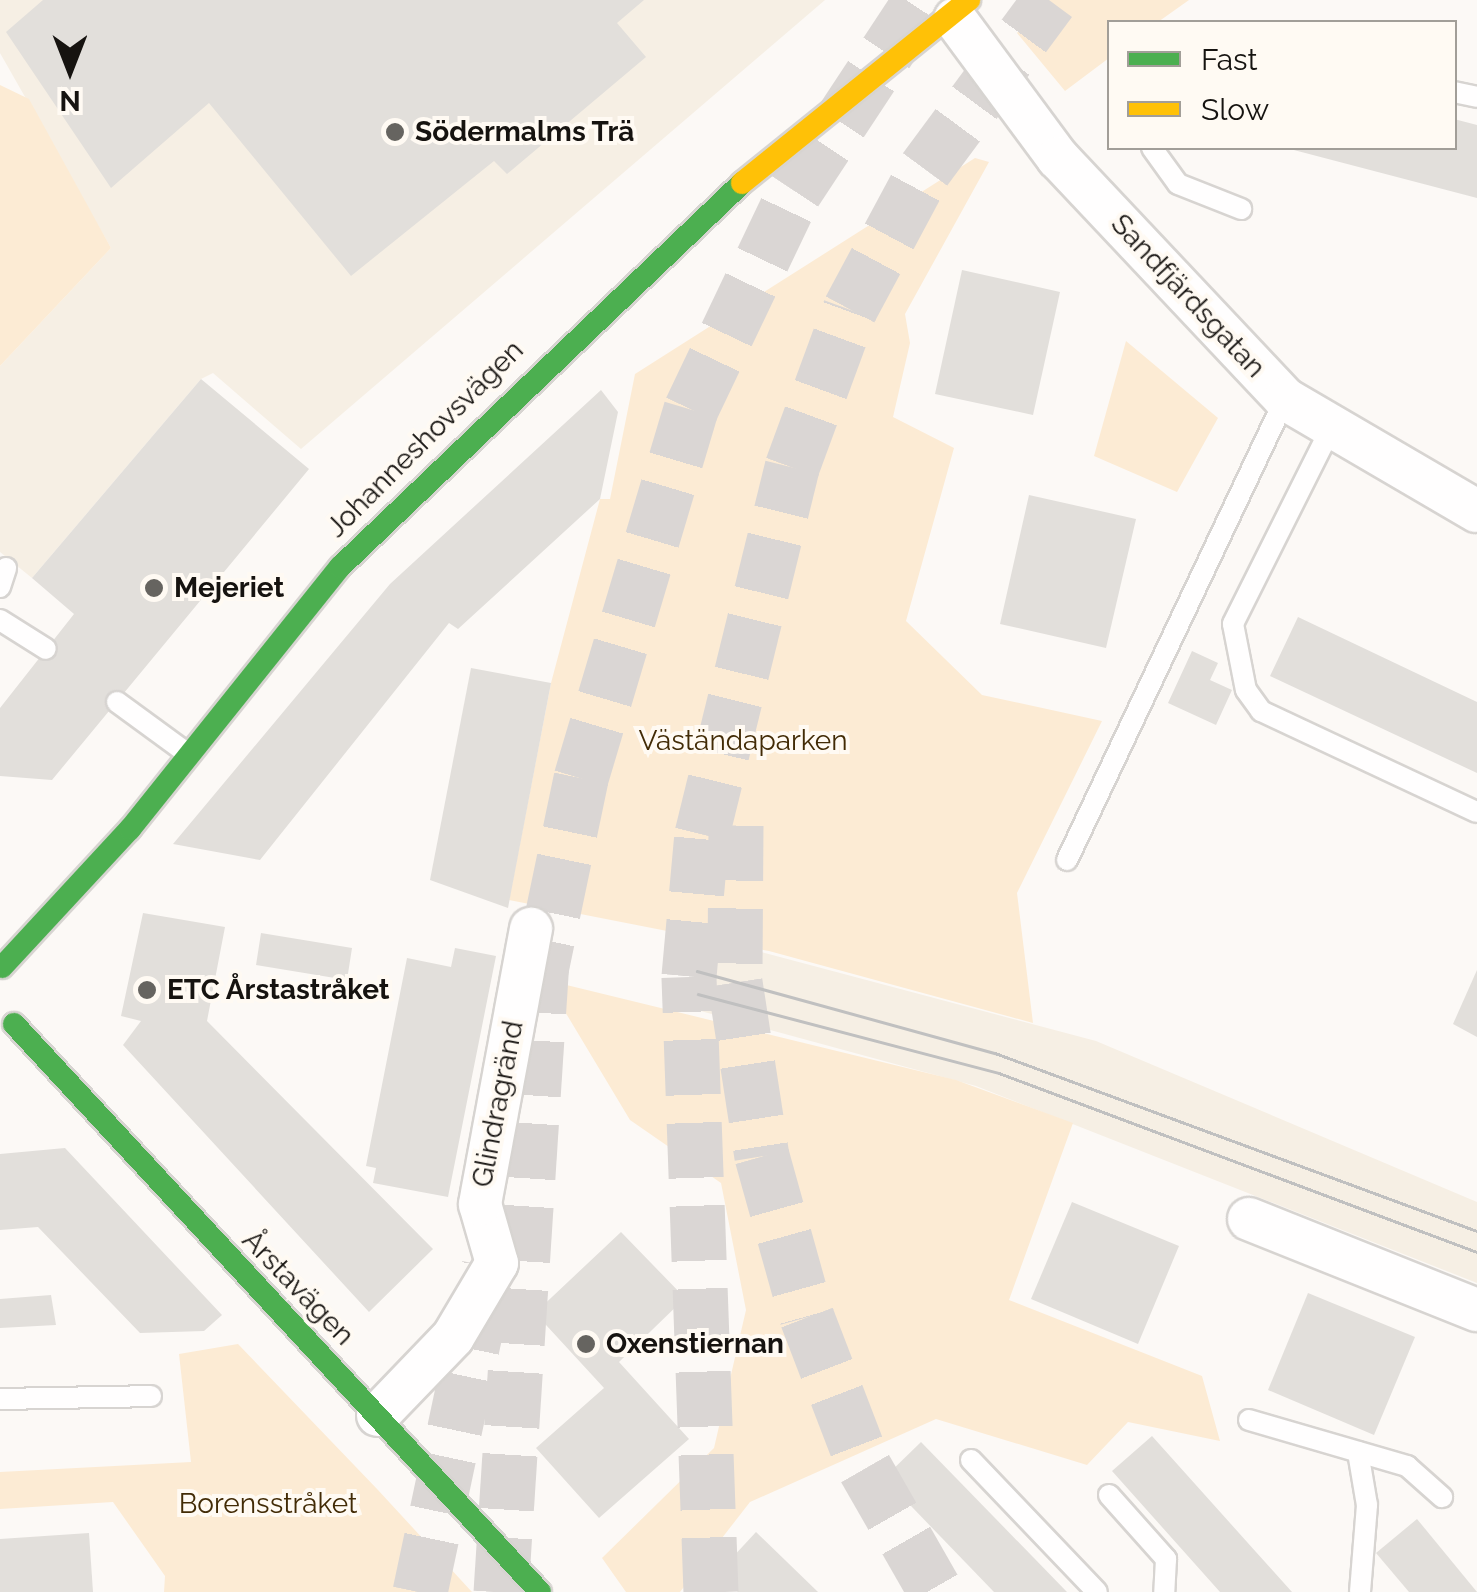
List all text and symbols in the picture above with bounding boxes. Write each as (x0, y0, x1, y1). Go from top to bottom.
north arrow (20, 20, 120, 120)
legend (1107, 20, 1457, 150)
text: Fast (1201, 42, 1258, 77)
text: N (59, 84, 81, 117)
text: Slow (1201, 92, 1269, 127)
place label: Södermalms Trä (415, 115, 635, 149)
marker: Södermalms Trä (384, 121, 406, 143)
street label: Sandfjärdsgatan (1104, 208, 1272, 384)
street label: Johanneshovsvägen (320, 334, 530, 544)
place label: Mejeriet (174, 571, 284, 605)
marker: Mejeriet (143, 577, 165, 599)
park label: Väständaparken (638, 724, 848, 758)
place label: ETC Årstastråket (167, 973, 390, 1007)
marker: ETC Årstastråket (136, 979, 158, 1001)
street label: Glindragränd (465, 1018, 531, 1190)
street label: Årstavägen (235, 1224, 361, 1352)
place label: Oxenstiernan (606, 1327, 784, 1361)
marker: Oxenstiernan (575, 1333, 597, 1355)
park label: Borensstråket (179, 1487, 357, 1521)

